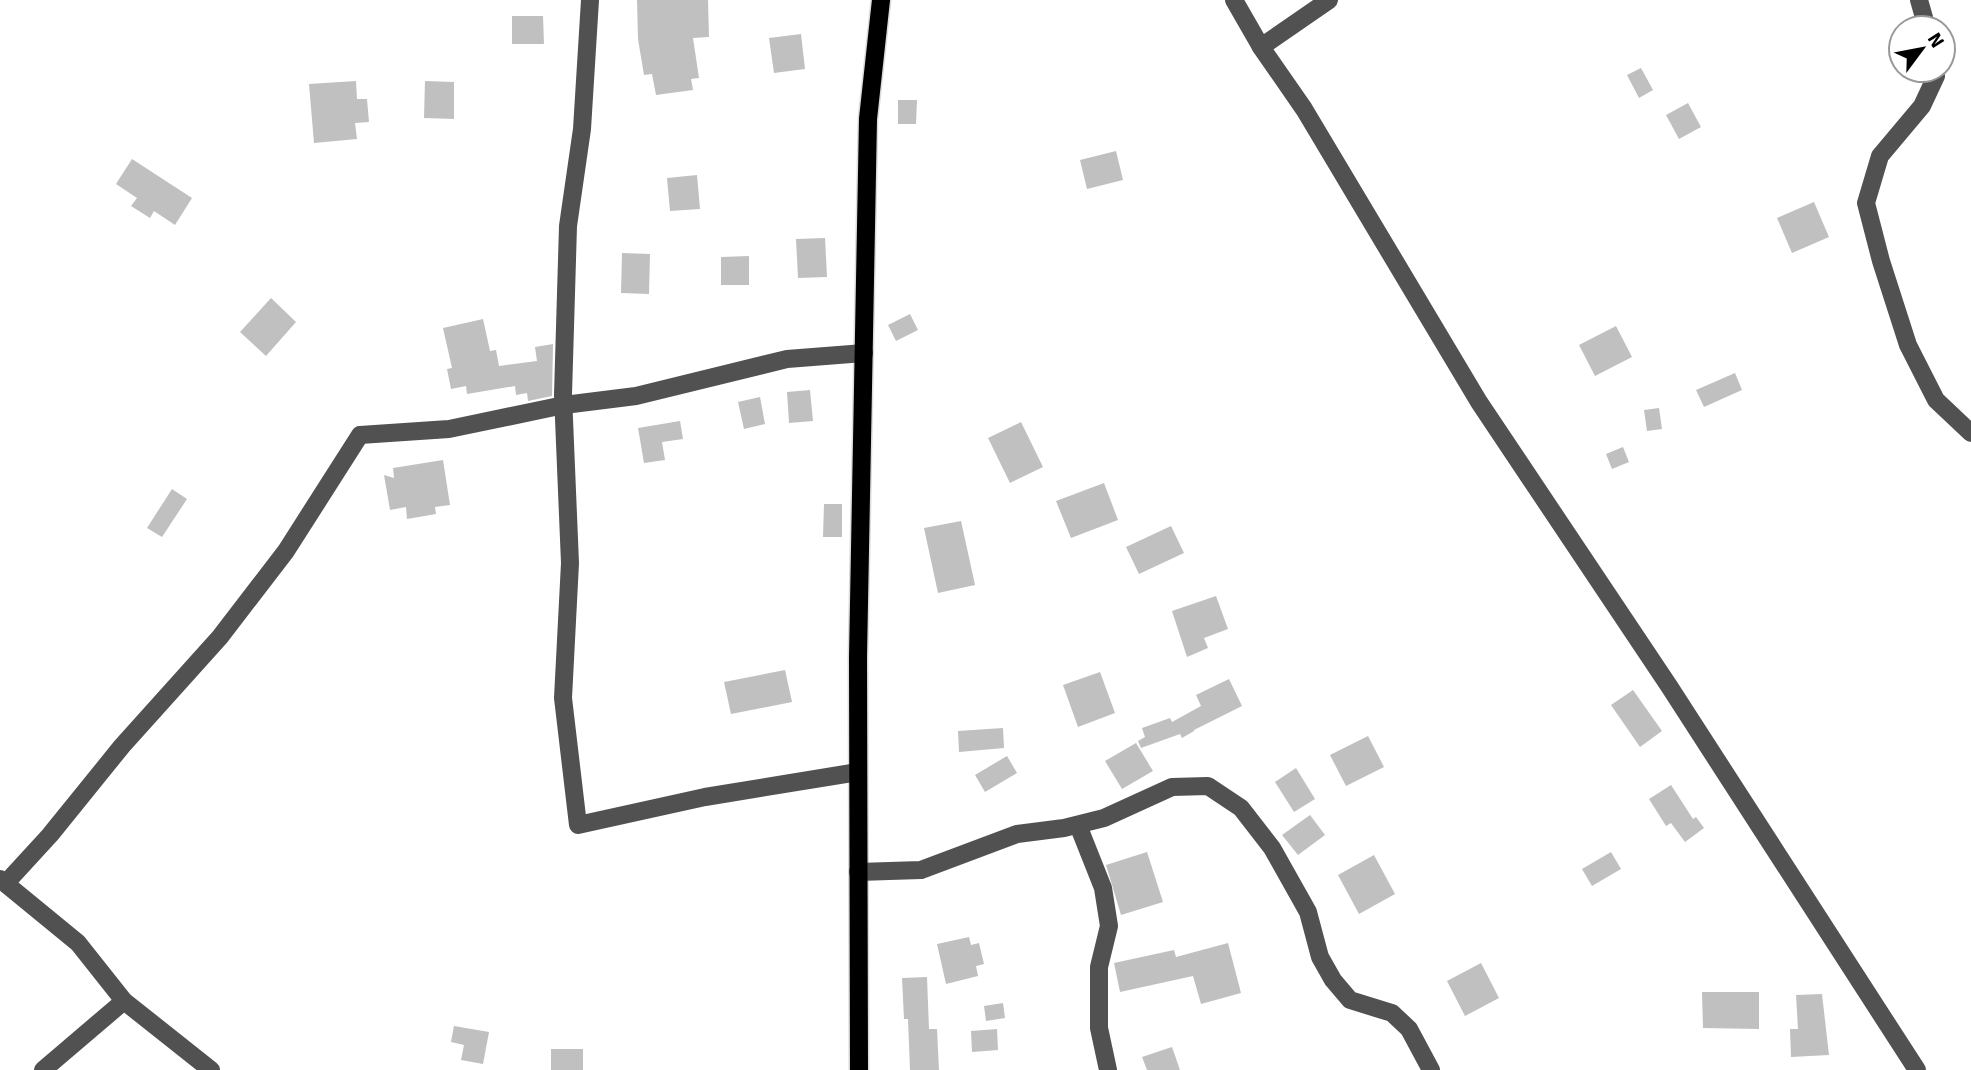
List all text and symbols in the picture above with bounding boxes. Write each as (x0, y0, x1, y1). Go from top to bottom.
north arrow (1887, 14, 1957, 84)
text: N (1922, 29, 1949, 52)

